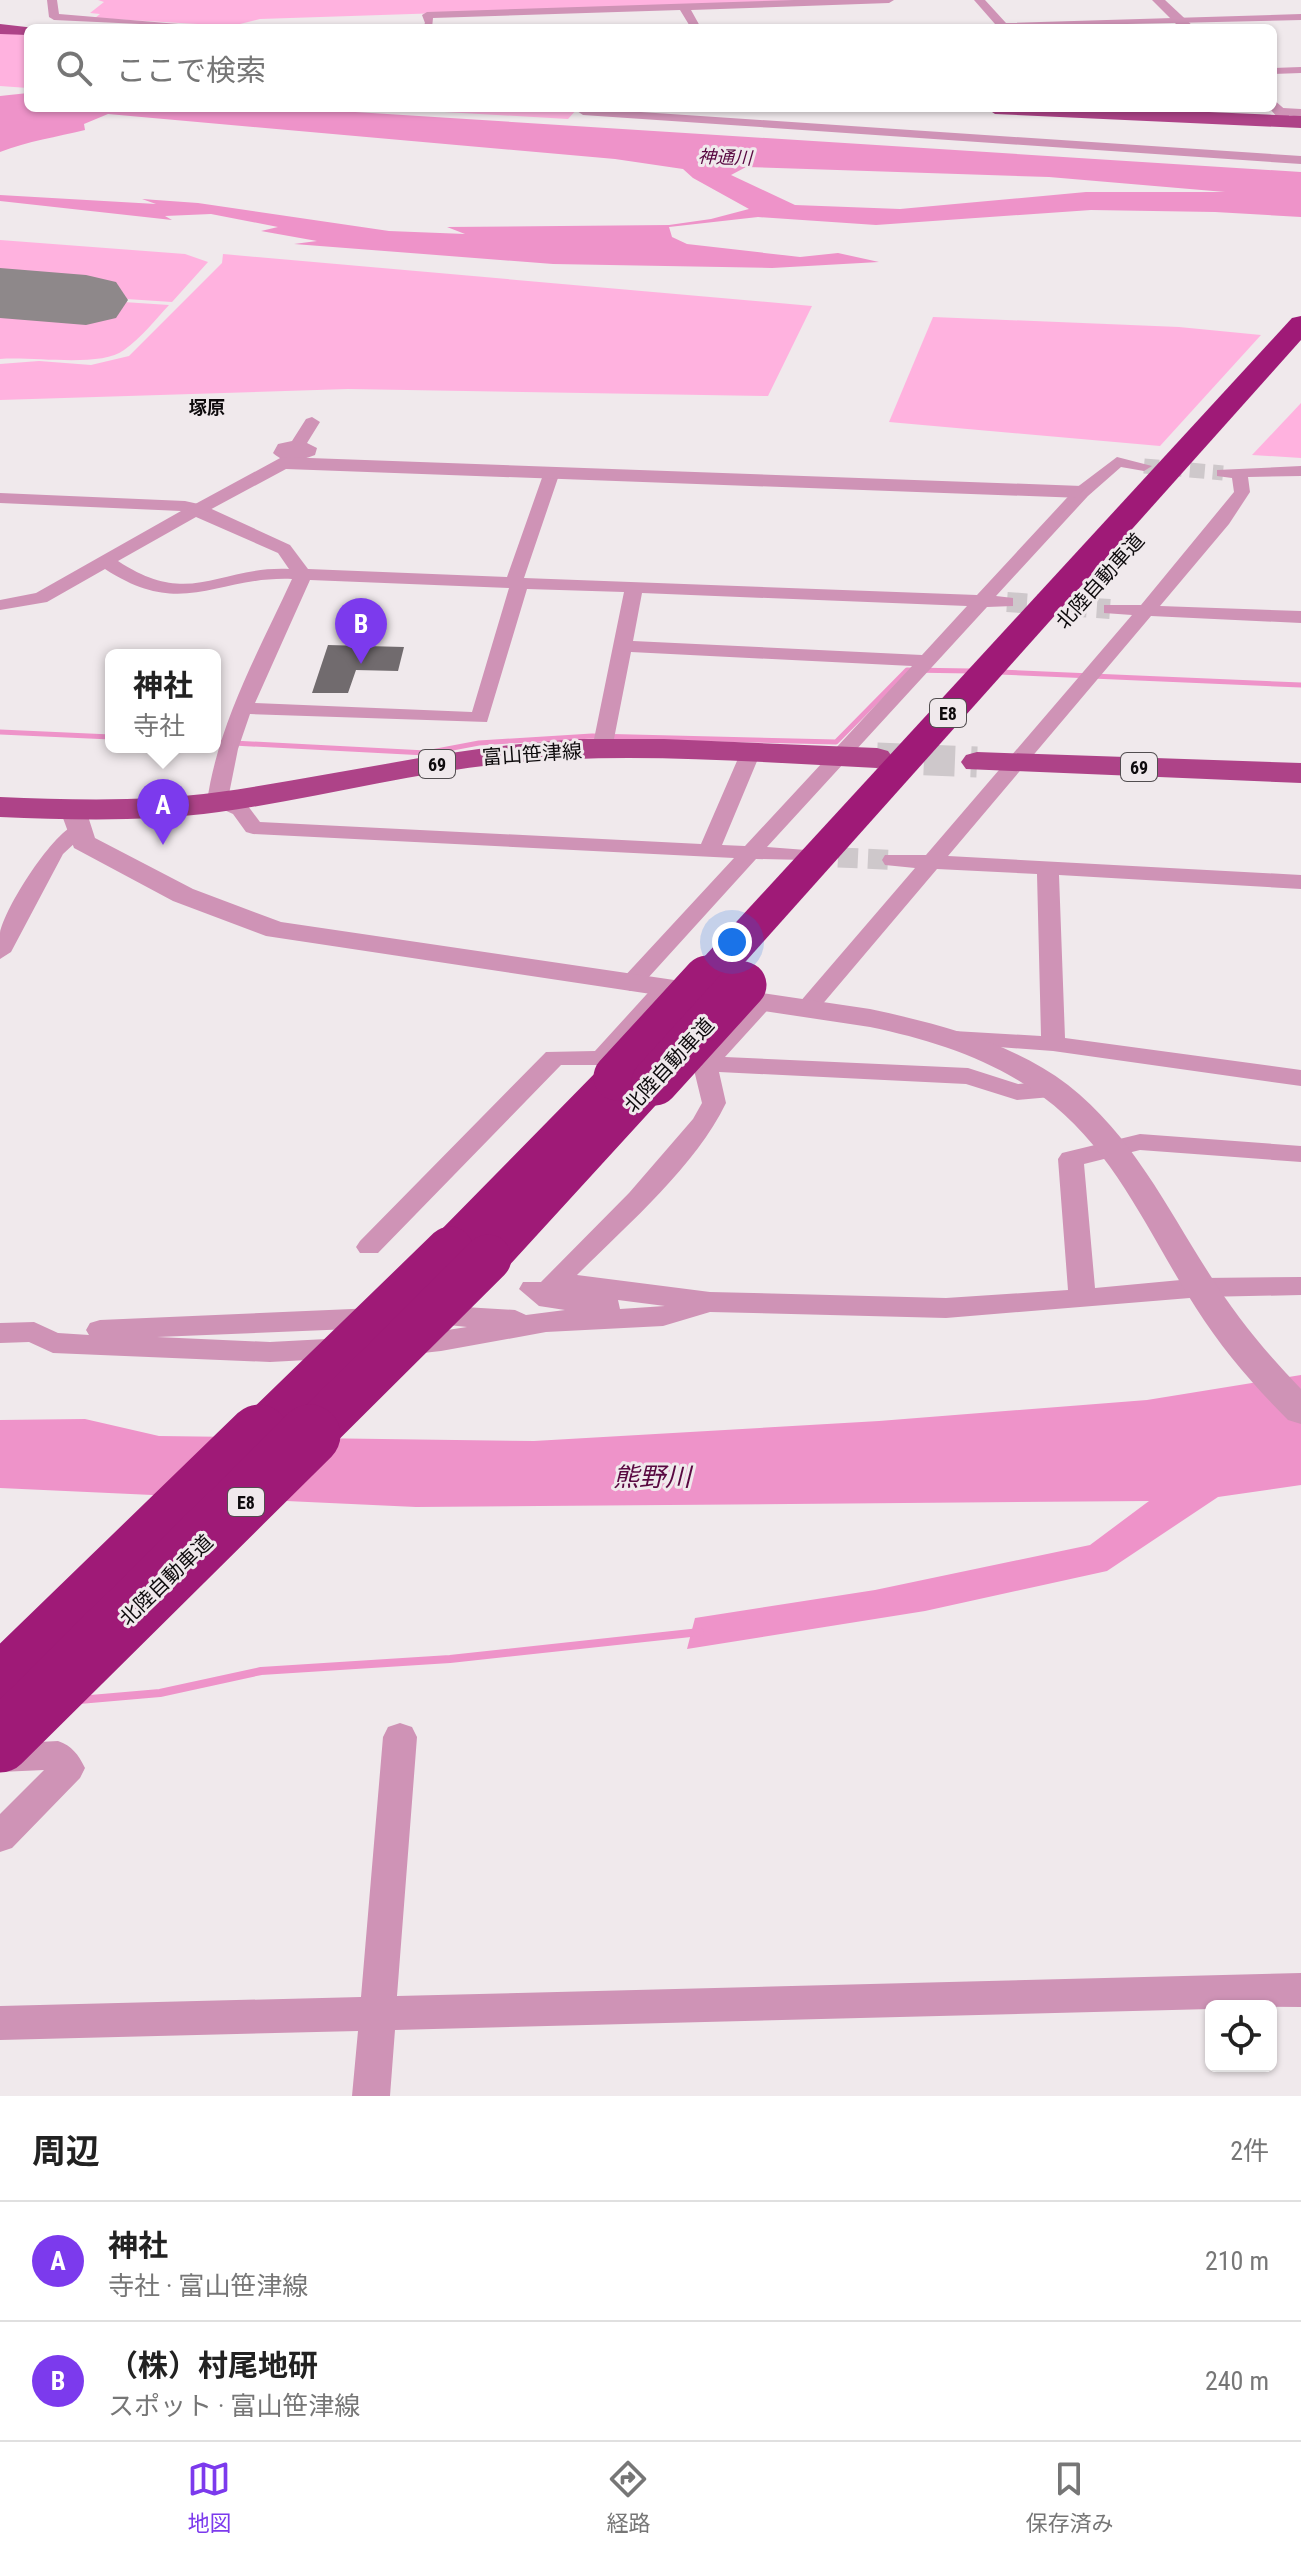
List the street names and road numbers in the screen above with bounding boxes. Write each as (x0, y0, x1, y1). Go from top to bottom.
street label: 北陸自動車道 (1051, 528, 1149, 634)
road number: E8 (930, 699, 966, 727)
street label: 富山笹津線 (481, 739, 583, 769)
road number: 69 (419, 750, 455, 778)
road number: 69 (1121, 753, 1157, 781)
street label: 北陸自動車道 (619, 1013, 719, 1117)
road number: E8 (228, 1488, 264, 1516)
street label: 北陸自動車道 (115, 1530, 217, 1630)

